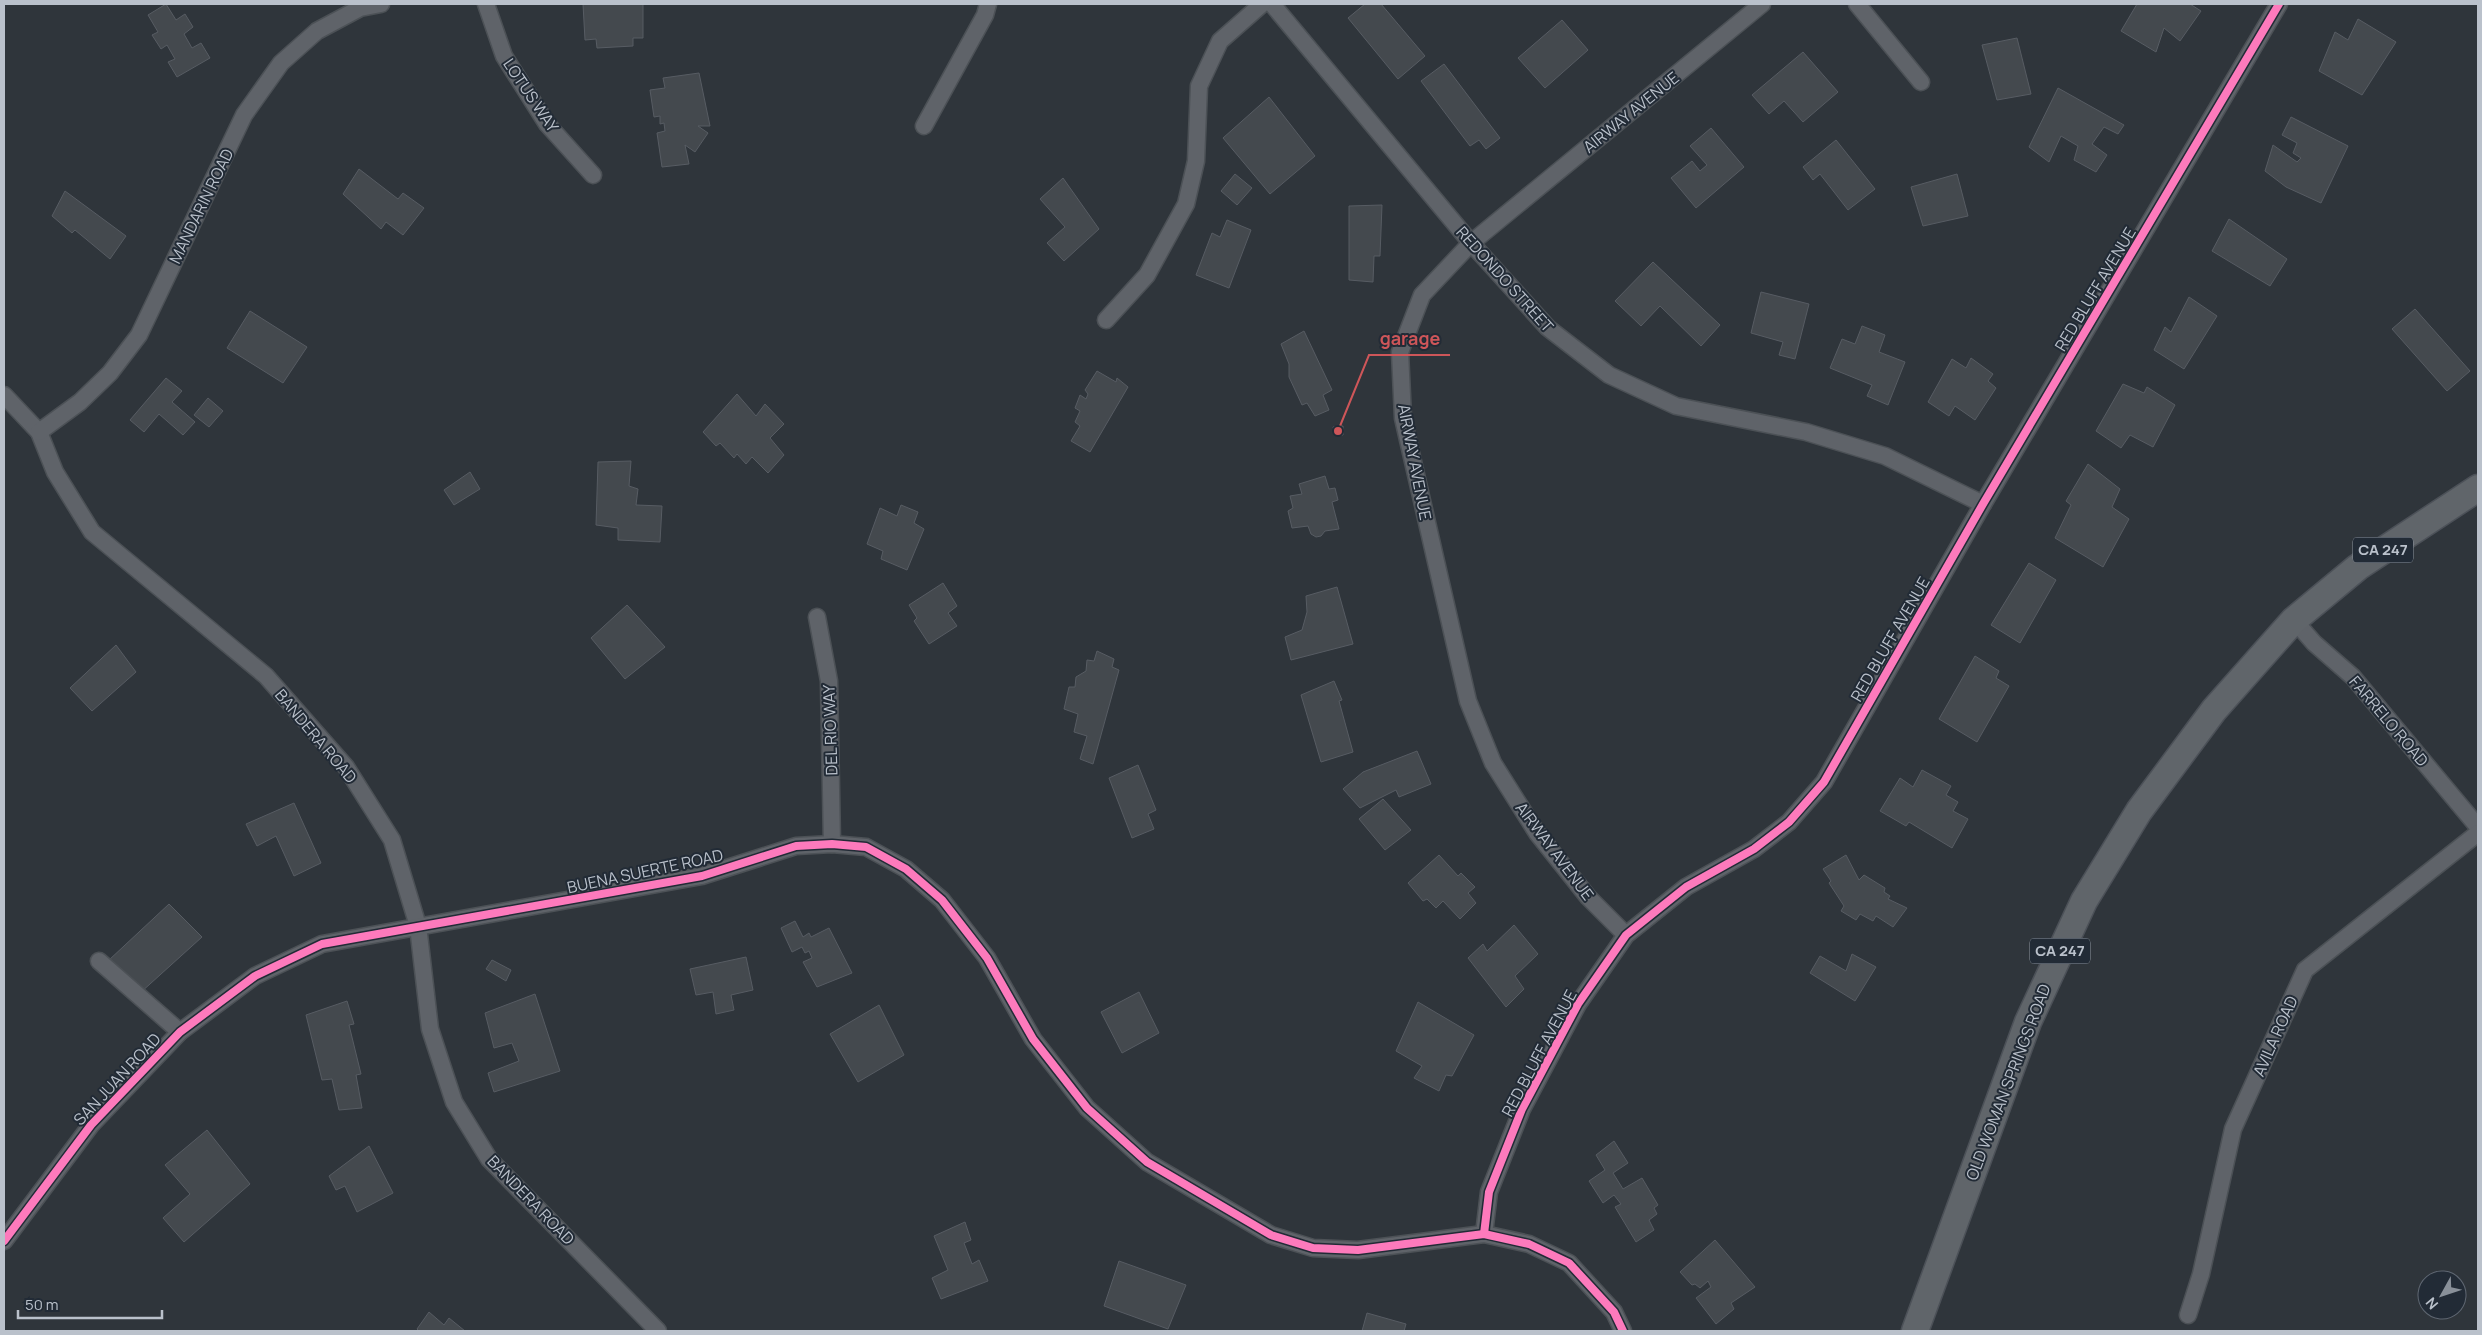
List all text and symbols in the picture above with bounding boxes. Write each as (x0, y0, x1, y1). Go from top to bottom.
street label: LOTUS WAY (498, 54, 564, 136)
street label: AIRWAY AVENUE (1578, 66, 1684, 158)
street label: MANDARIN ROAD (164, 145, 238, 267)
street label: REDONDO STREET (1452, 221, 1559, 337)
street label: RED BLUFF AVENUE (2049, 223, 2141, 355)
callout: garage (1369, 322, 1450, 355)
text: garage (1380, 326, 1441, 350)
street label: AIRWAY AVENUE (1393, 402, 1437, 522)
road number: CA 247 (2353, 538, 2413, 562)
street label: RED BLUFF AVENUE (1845, 573, 1935, 705)
street label: FARRELO ROAD (2345, 671, 2434, 771)
street label: BANDERA ROAD (270, 684, 362, 788)
street label: DEL RIO WAY (817, 684, 843, 776)
street label: AIRWAY AVENUE (1511, 797, 1599, 905)
street label: BUENA SUERTE ROAD (565, 844, 725, 898)
road number: CA 247 (2030, 938, 2090, 964)
street label: OLD WOMAN SPRINGS ROAD (1960, 980, 2056, 1183)
street label: RED BLUFF AVENUE (1496, 986, 1582, 1120)
street label: AVILA ROAD (2247, 992, 2303, 1080)
street label: SAN JUAN ROAD (68, 1028, 166, 1130)
street label: BANDERA ROAD (483, 1150, 580, 1250)
north arrow (2417, 1270, 2467, 1320)
scale bar (18, 1288, 161, 1320)
text: 50 m (25, 1294, 59, 1315)
text: N (2421, 1294, 2442, 1314)

